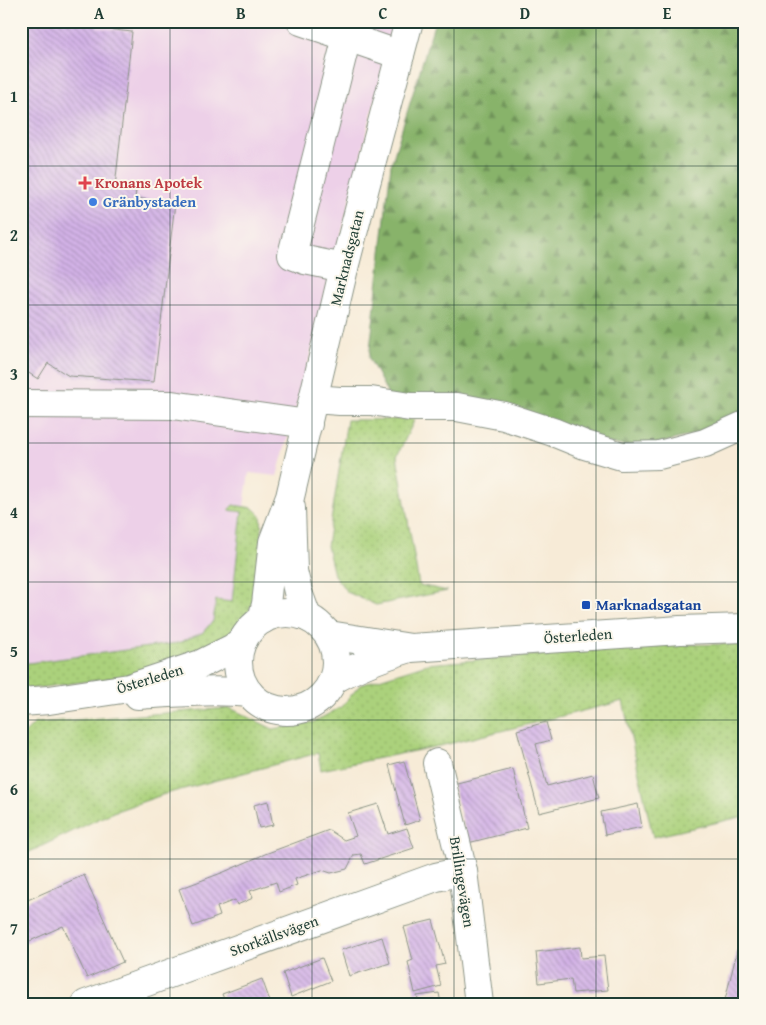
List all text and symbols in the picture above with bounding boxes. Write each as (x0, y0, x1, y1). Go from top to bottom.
text: A (94, 1, 105, 25)
text: B (236, 1, 246, 25)
text: C (378, 1, 388, 25)
text: D (520, 1, 530, 25)
text: E (663, 1, 672, 25)
text: 1 (10, 84, 18, 108)
place label: Kronans Apotek (95, 172, 202, 193)
marker: Kronans Apotek (79, 177, 91, 189)
place label: Gränbystaden (103, 191, 196, 212)
marker: Gränbystaden (87, 196, 99, 208)
street label: Marknadsgatan (324, 207, 369, 308)
text: 2 (10, 223, 18, 247)
text: 3 (10, 362, 18, 386)
text: 4 (10, 500, 18, 524)
place label: Marknadsgatan (596, 594, 702, 615)
marker: Marknadsgatan (580, 599, 592, 611)
street label: Österleden (543, 623, 613, 648)
text: 5 (10, 639, 18, 663)
street label: Österleden (114, 658, 186, 699)
text: 6 (10, 777, 18, 801)
street label: Brillingevägen (445, 835, 480, 930)
street label: Storkällsvägen (227, 910, 322, 961)
text: 7 (10, 916, 18, 940)

